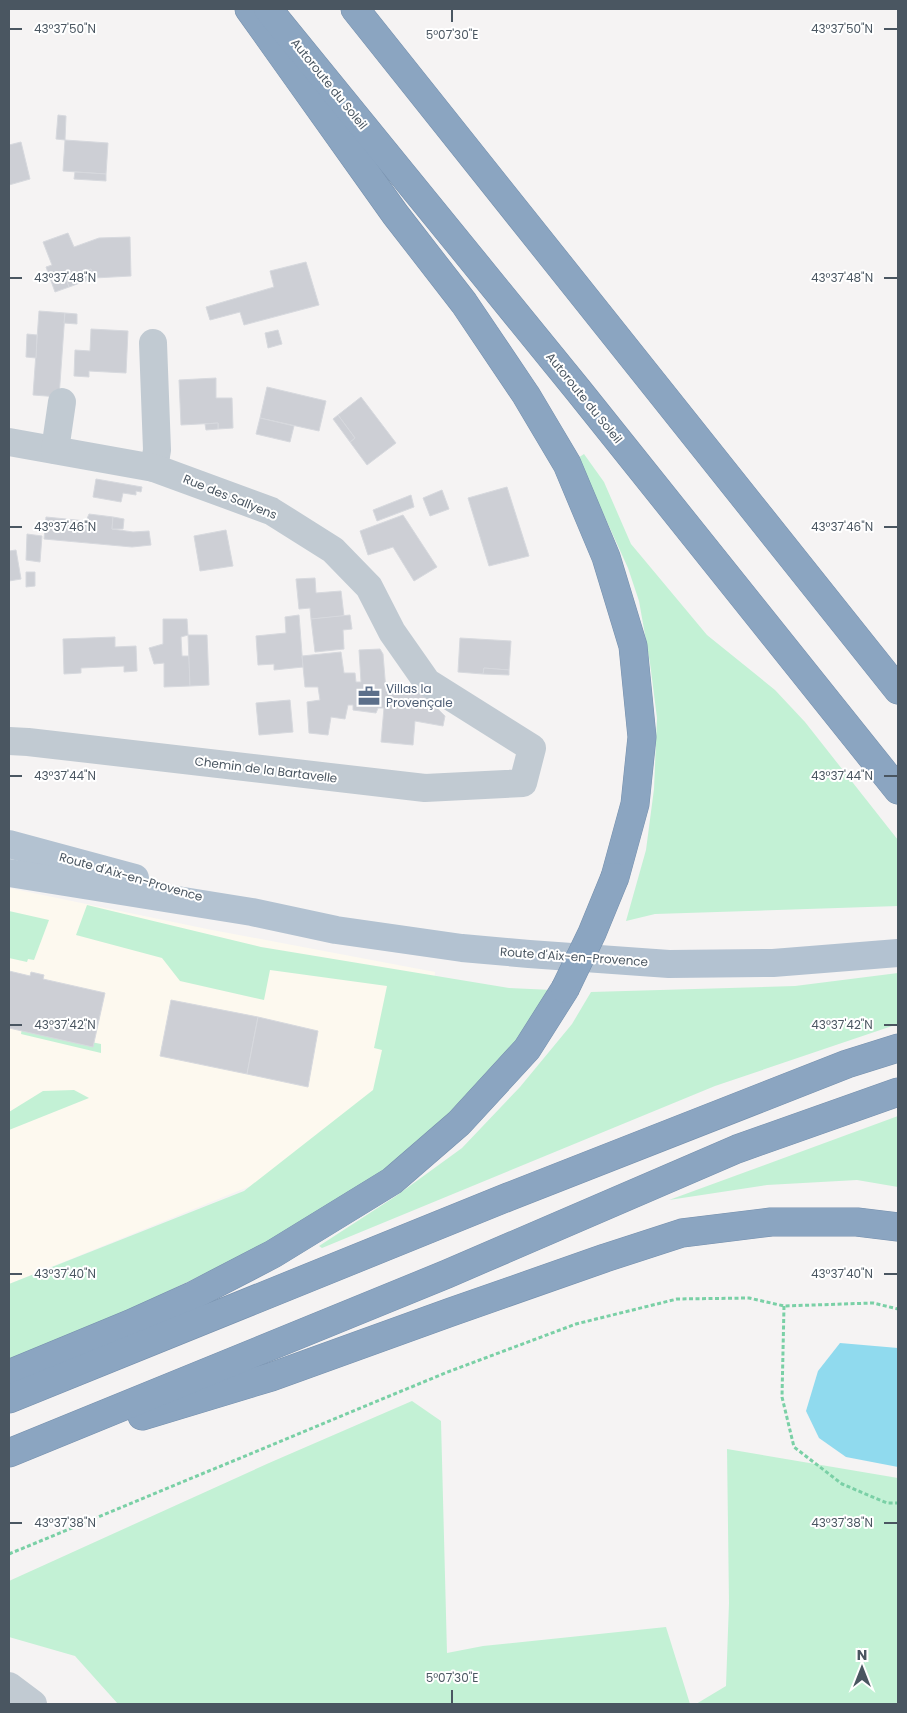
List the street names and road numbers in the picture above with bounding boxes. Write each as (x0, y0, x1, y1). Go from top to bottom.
street label: Autoroute du Soleil (287, 35, 371, 133)
street label: Autoroute du Soleil (542, 349, 626, 447)
street label: Rue des Sallyens (181, 470, 280, 523)
street label: Chemin de la Bartavelle (194, 752, 338, 787)
street label: Route d'Aix-en-Provence (57, 848, 205, 905)
street label: Route d'Aix-en-Provence (499, 943, 649, 970)

